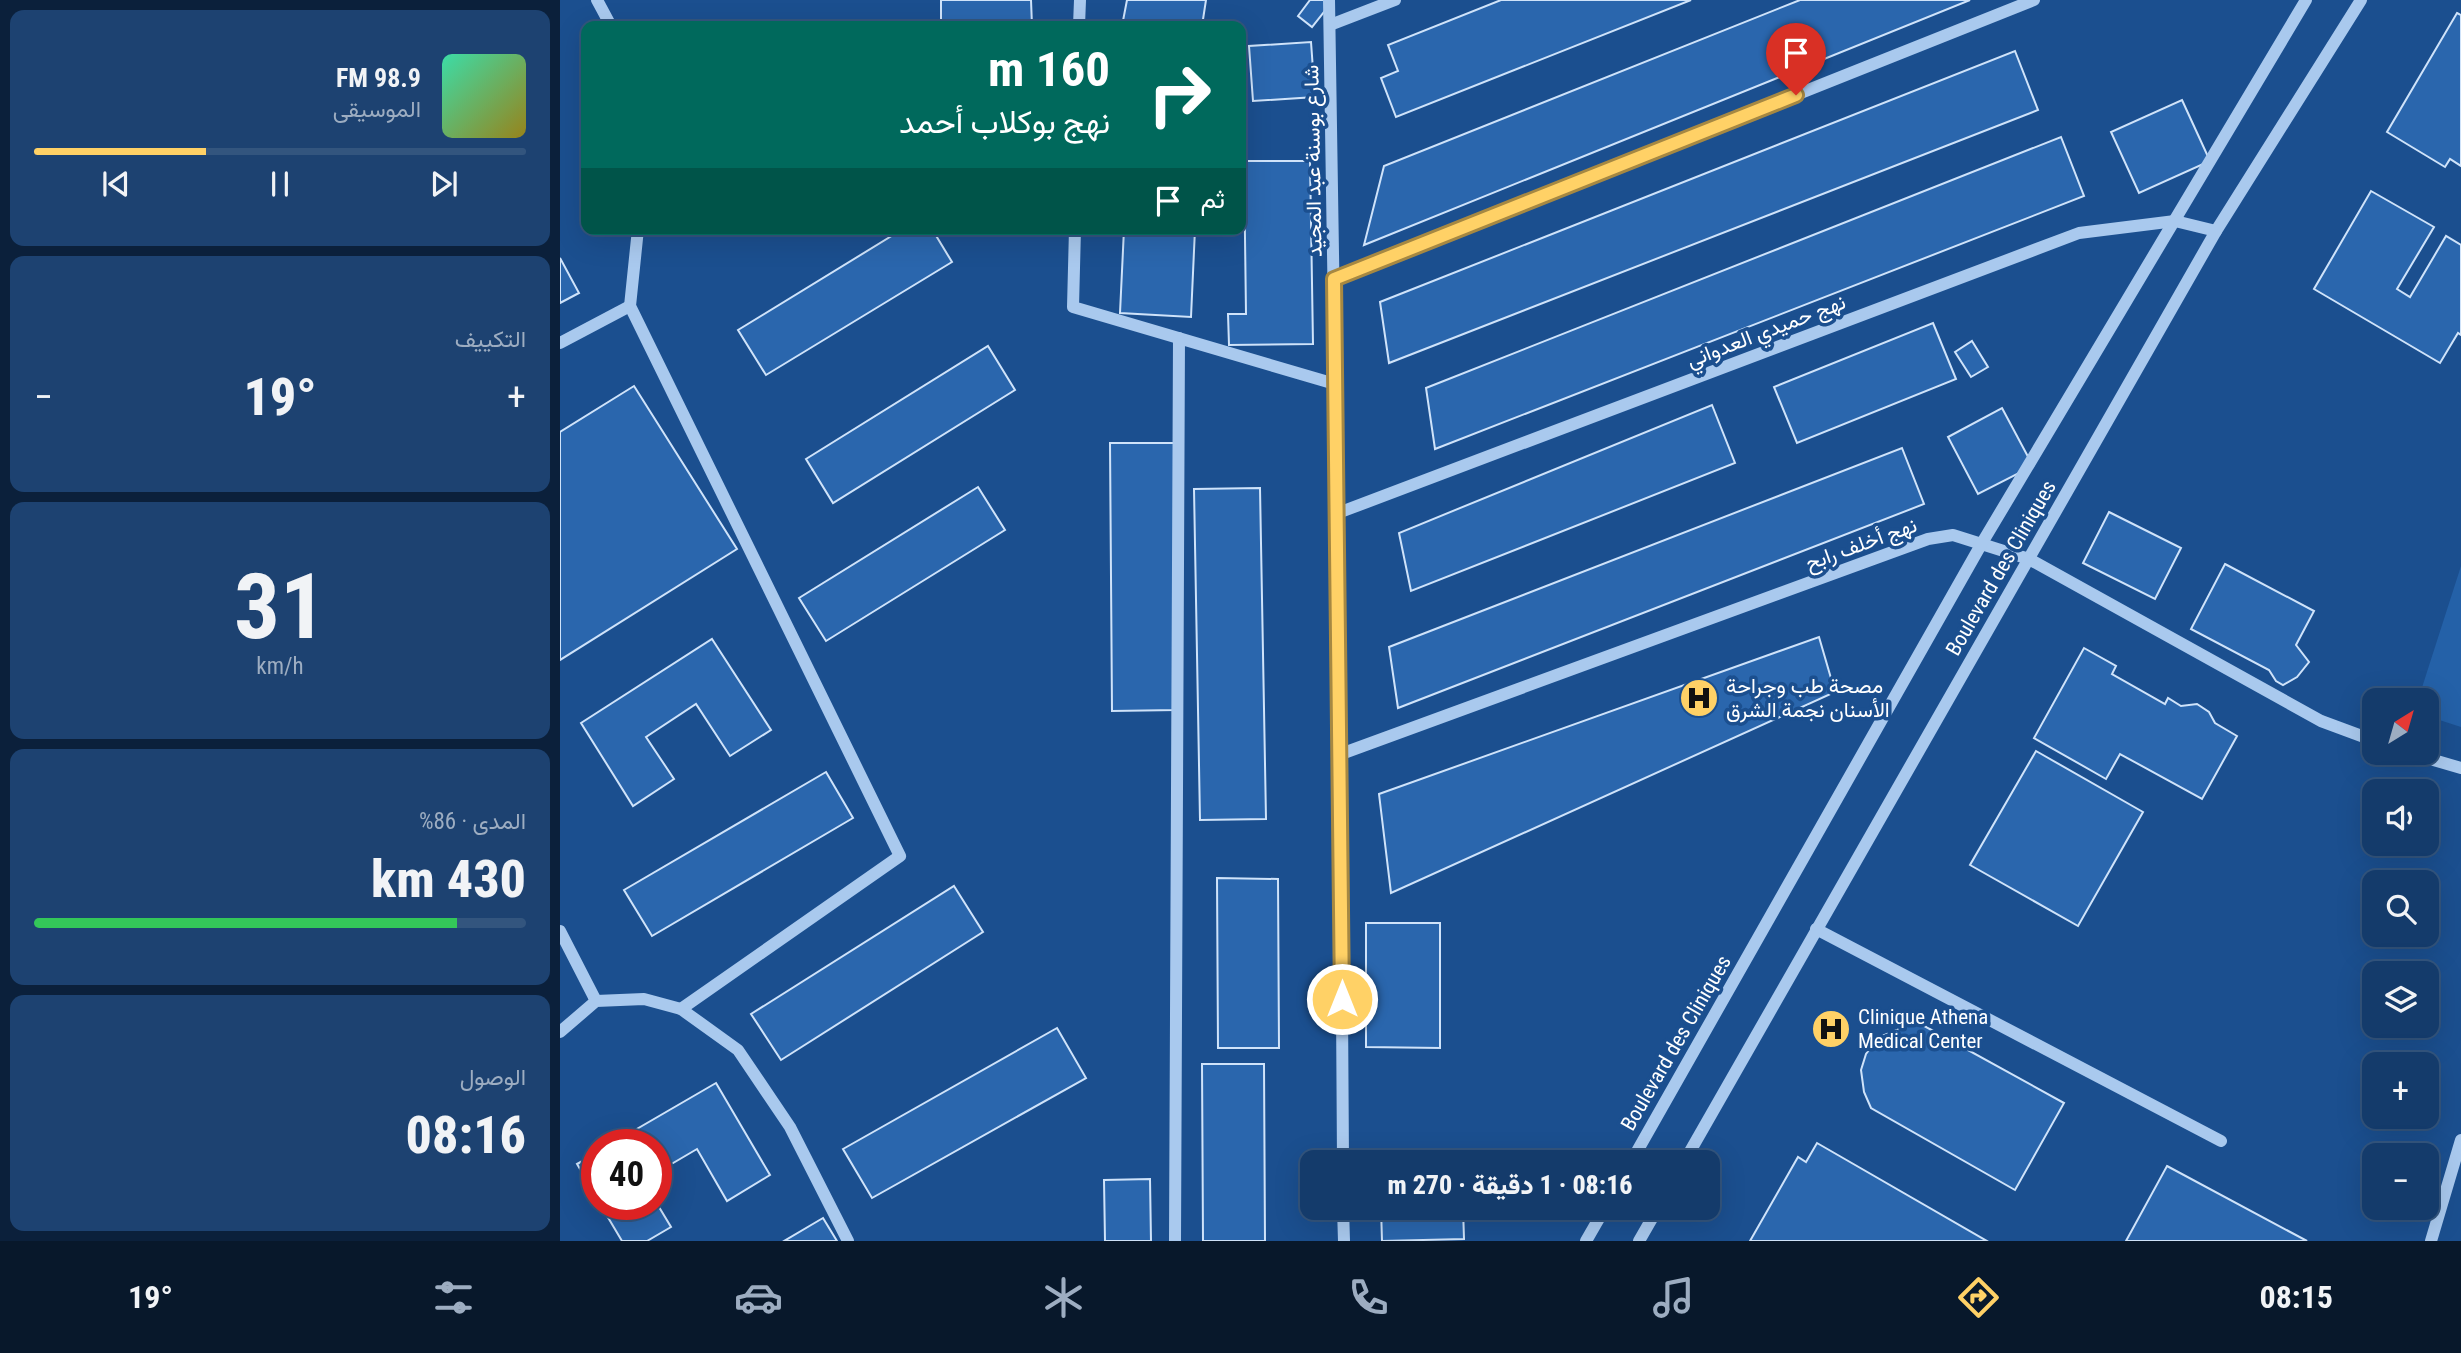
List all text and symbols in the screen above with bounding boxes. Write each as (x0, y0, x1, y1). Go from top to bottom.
pin (1766, 23, 1826, 95)
icon: arrive (1777, 34, 1815, 72)
text: 160 m (988, 41, 1110, 98)
icon: right (1134, 49, 1225, 140)
text: 98.9 FM (336, 63, 421, 93)
street label: شارع بوسنة عبد المجيد (1299, 65, 1329, 257)
text: الموسيقى (333, 96, 421, 123)
text: نهج بوكلاب أحمد (899, 103, 1110, 141)
icon: previous (97, 165, 135, 203)
icon: pause (261, 165, 299, 203)
icon: next (425, 165, 463, 203)
icon: arrive (1149, 182, 1187, 220)
text: ثم (1201, 184, 1225, 214)
street label: نهج حميدي العدواني (1683, 290, 1851, 377)
text: التكييف (455, 326, 526, 353)
text: 19° (243, 367, 317, 428)
text: − (34, 375, 53, 419)
text: + (507, 375, 526, 419)
street label: Boulevard des Cliniques (1941, 476, 2061, 660)
street label: نهج أخلف رابح (1802, 513, 1921, 577)
text: 31 (234, 554, 326, 660)
text: km/h (256, 653, 304, 680)
place label: مصحة طب وجراحة الأسنان نجمة الشرق (1726, 674, 1890, 723)
hospital icon: مصحة طب وجراحة الأسنان نجمة الشرق (1678, 677, 1720, 719)
north arrow (2362, 688, 2440, 765)
map controls (2362, 688, 2439, 1220)
button: sound (2362, 779, 2439, 856)
text: المدى · 86% (419, 808, 526, 835)
text: 430 km (371, 849, 526, 910)
button: search (2362, 870, 2439, 947)
street label: Boulevard des Cliniques (1616, 951, 1736, 1135)
button: layers (2362, 961, 2439, 1038)
position arrow (1305, 962, 1379, 1036)
place label: Clinique Athena Medical Center (1858, 1005, 1988, 1053)
hospital icon: Clinique Athena Medical Center (1810, 1008, 1852, 1050)
button: + (2362, 1052, 2439, 1129)
text: الوصول (460, 1064, 526, 1091)
text: 08:16 (406, 1105, 526, 1166)
speed limit sign: 40 (581, 1129, 672, 1220)
button: − (2362, 1143, 2439, 1220)
text: 08:16 · 1 دقيقة · 270 m (1387, 1170, 1633, 1200)
icon: filters (429, 1273, 478, 1322)
icon: car (734, 1273, 783, 1322)
icon: climate (1039, 1273, 1088, 1322)
icon: phone (1344, 1273, 1393, 1322)
icon: music (1649, 1273, 1698, 1322)
icon: directions (1954, 1273, 2003, 1322)
text: 19° (128, 1278, 173, 1316)
text: 08:15 (2260, 1278, 2333, 1316)

